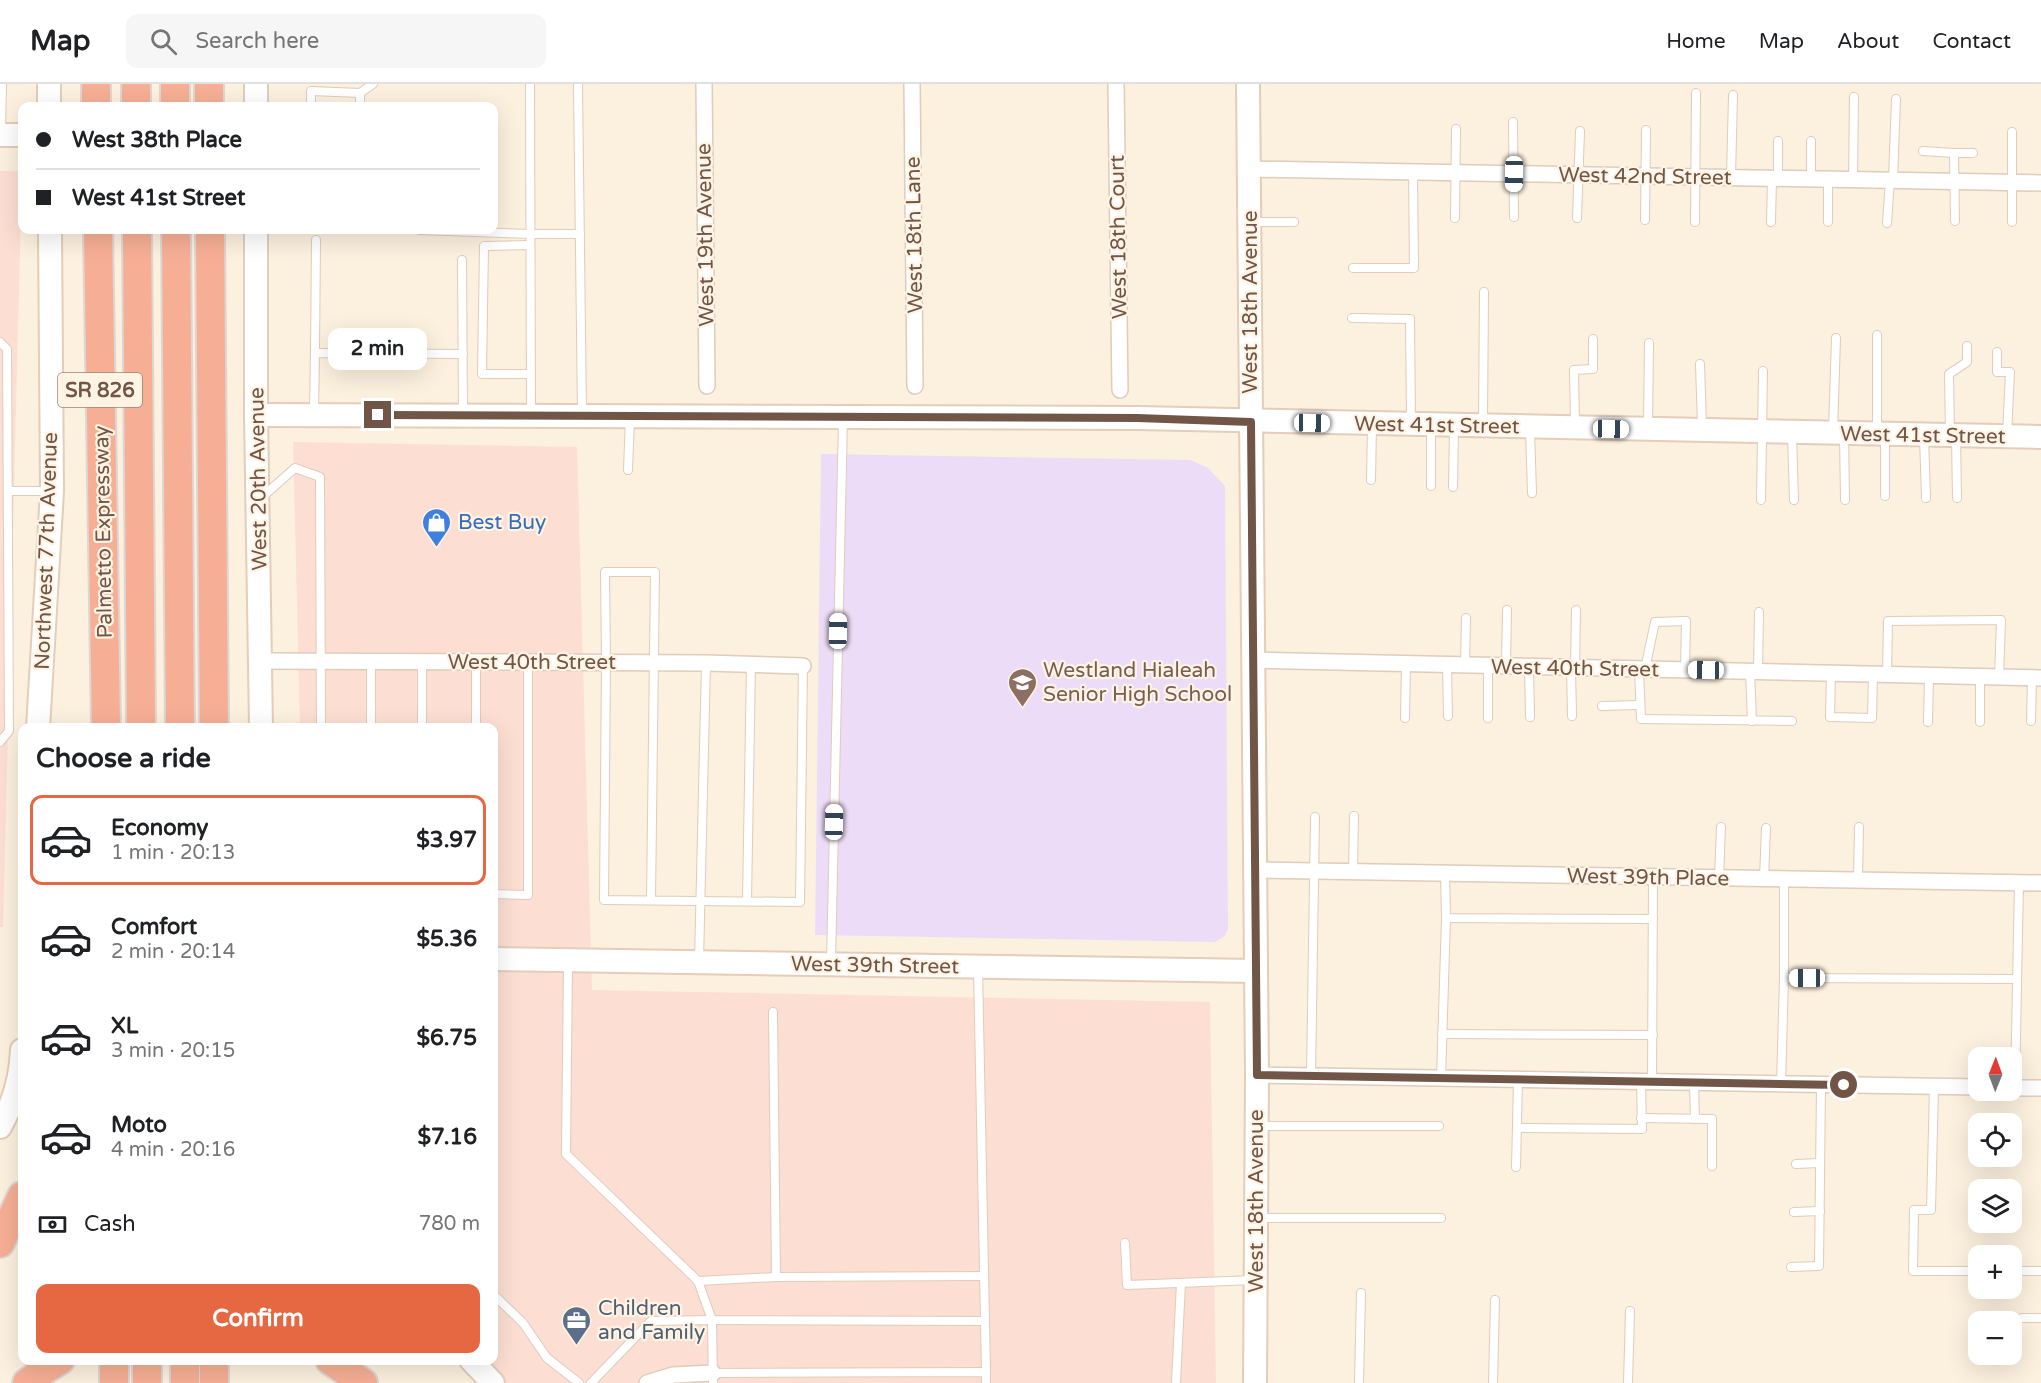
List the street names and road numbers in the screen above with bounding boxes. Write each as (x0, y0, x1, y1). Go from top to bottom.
street label: West 19th Avenue (691, 143, 720, 327)
street label: West 18th Court (1105, 155, 1132, 319)
street label: West 18th Lane (901, 156, 928, 314)
street label: West 42nd Street (1558, 162, 1732, 191)
street label: West 18th Avenue (1238, 210, 1263, 394)
road number: SR 826 (58, 373, 142, 407)
street label: West 20th Avenue (244, 387, 273, 571)
street label: West 41st Street (1354, 412, 1520, 439)
street label: West 41st Street (1840, 422, 2006, 449)
street label: Palmetto Expressway (89, 425, 118, 639)
street label: Northwest 77th Avenue (30, 432, 63, 670)
street label: West 40th Street (448, 650, 616, 675)
street label: West 40th Street (1491, 655, 1659, 682)
street label: West 39th Place (1567, 864, 1729, 891)
street label: West 39th Street (791, 952, 959, 979)
street label: West 18th Avenue (1244, 1109, 1269, 1293)

